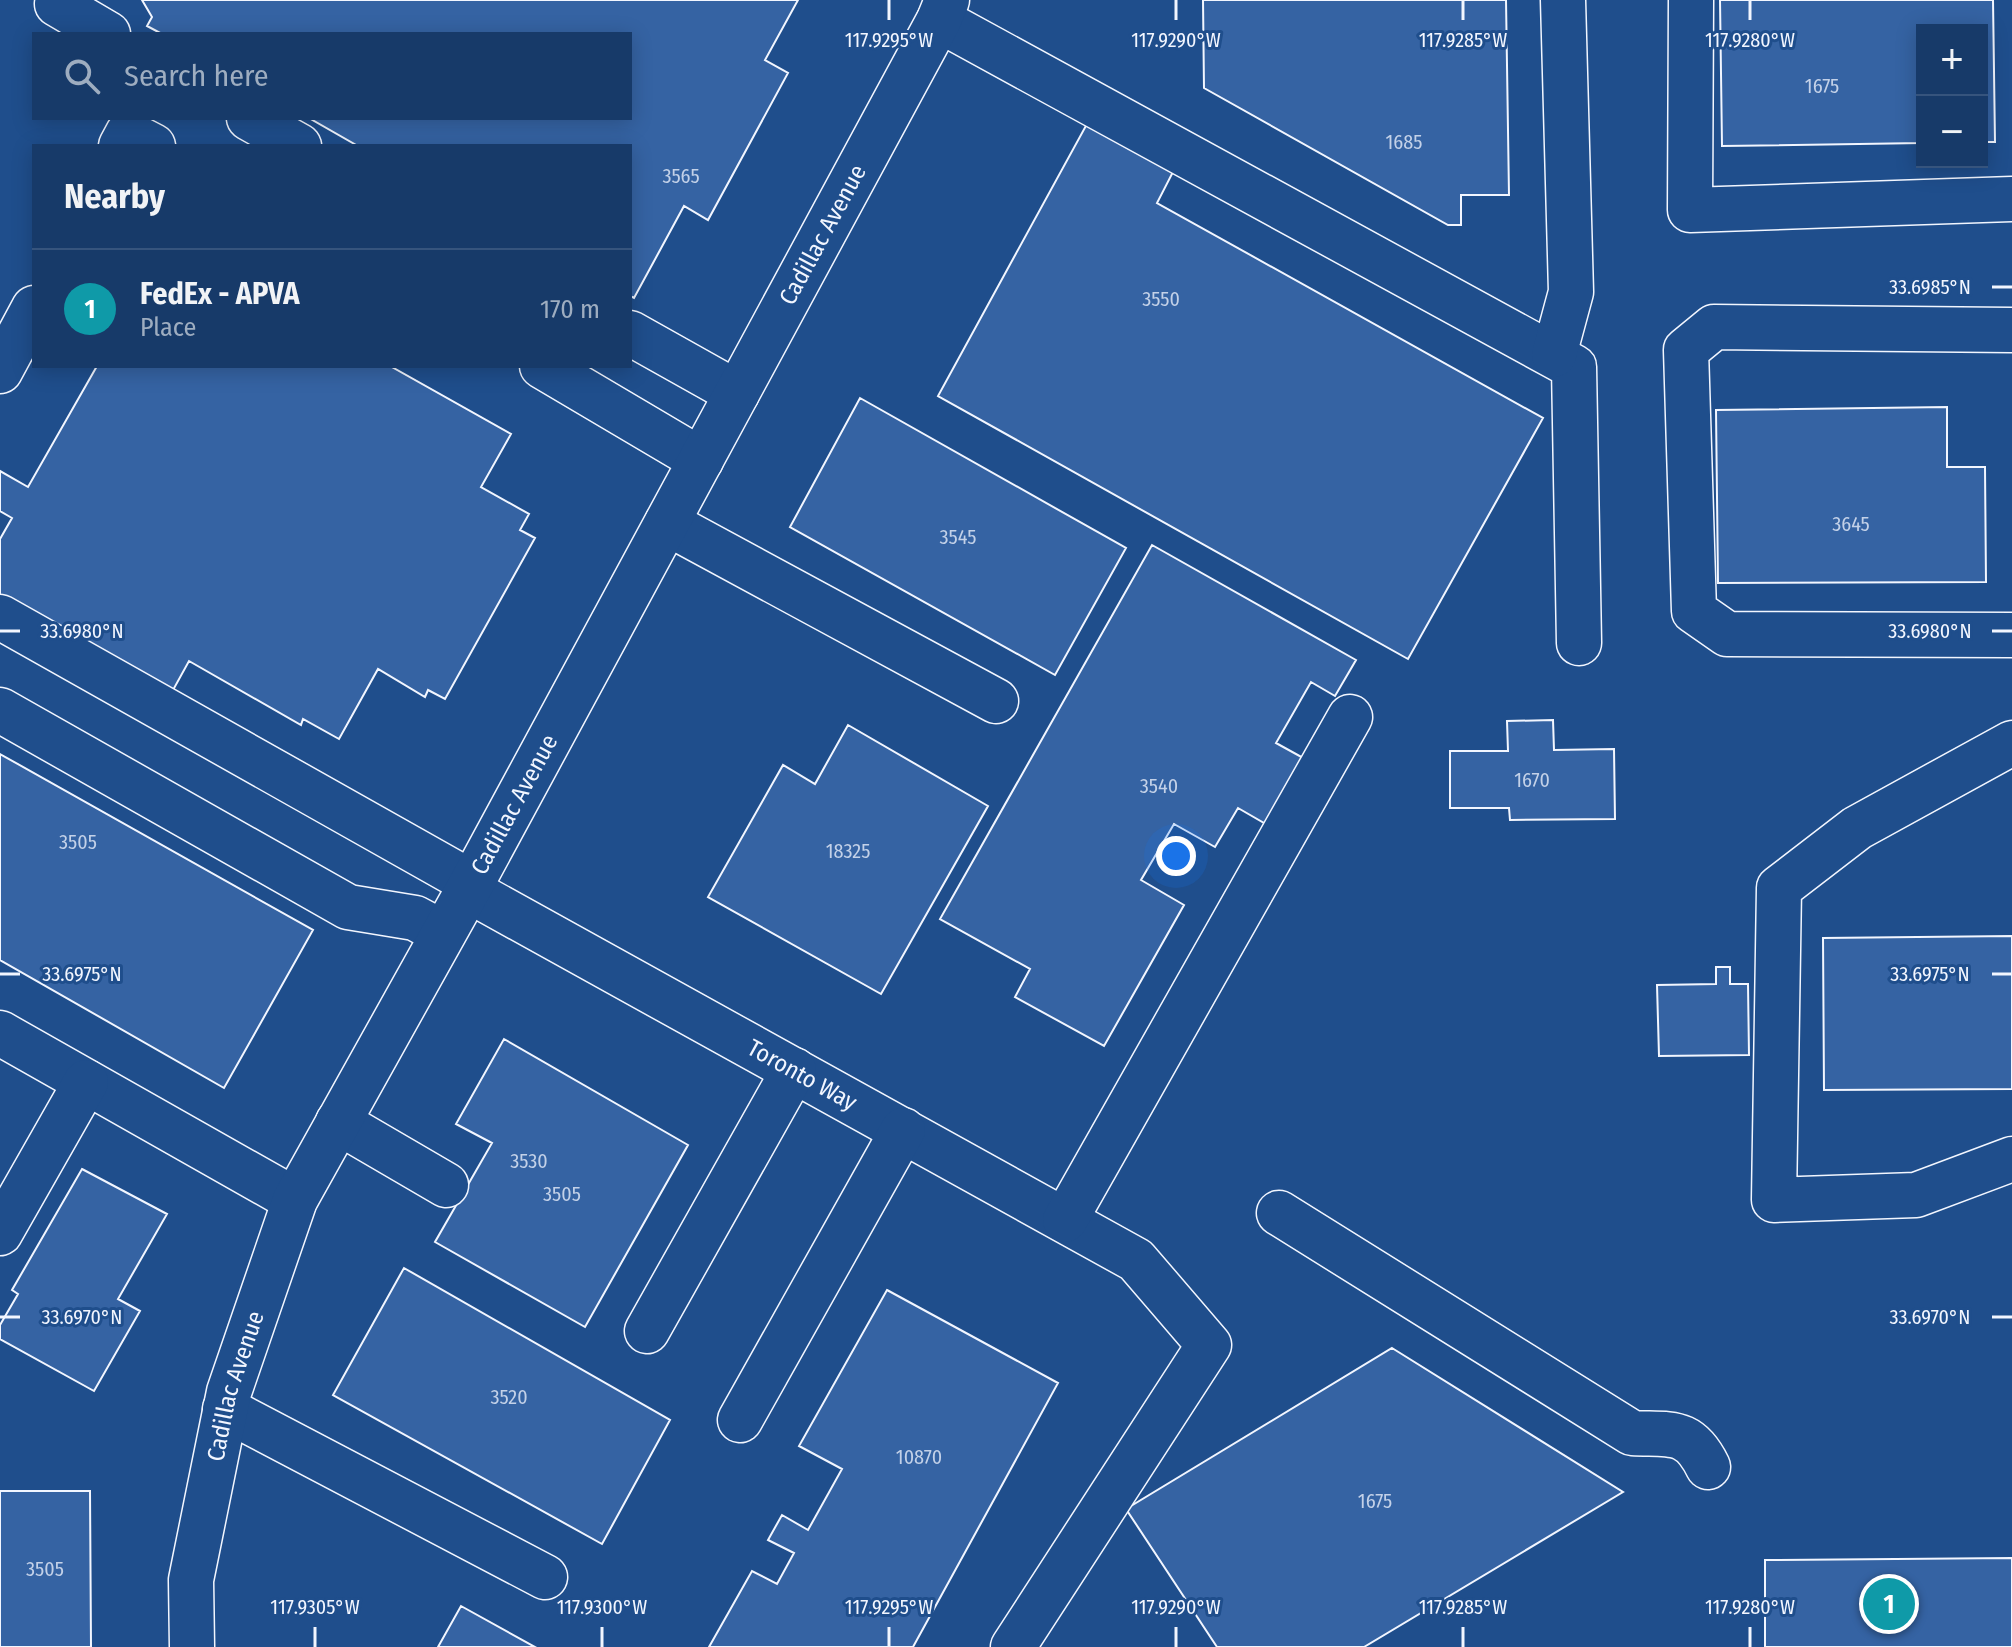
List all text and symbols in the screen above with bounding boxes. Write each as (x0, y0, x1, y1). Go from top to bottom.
map controls (1916, 24, 1988, 168)
button: + (1916, 24, 1988, 96)
text: 117.9295°W (845, 28, 933, 52)
text: 117.9290°W (1131, 28, 1221, 52)
text: 117.9285°W (1419, 28, 1507, 52)
text: 117.9280°W (1705, 28, 1795, 52)
search box (32, 32, 632, 120)
icon: search (60, 54, 104, 98)
text: Search here (124, 58, 269, 94)
house number: 1675 (1805, 74, 1839, 98)
button: − (1916, 96, 1988, 168)
house number: 1685 (1386, 130, 1422, 154)
street label: Cadillac Avenue (774, 160, 872, 310)
house number: 3565 (662, 164, 700, 188)
text: Nearby (64, 176, 165, 217)
text: 33.6985°N (1889, 275, 1971, 299)
text: FedEx - APVA (140, 276, 299, 312)
house number: 3550 (1142, 287, 1180, 311)
text: 1 (85, 294, 96, 325)
text: 170 m (540, 294, 600, 325)
text: Place (140, 312, 196, 343)
house number: 3645 (1832, 512, 1870, 536)
house number: 3545 (940, 525, 976, 549)
text: 33.6980°N (40, 619, 124, 643)
text: 33.6980°N (1888, 619, 1972, 643)
street label: Cadillac Avenue (465, 730, 563, 879)
house number: 1670 (1514, 768, 1550, 792)
house number: 3540 (1140, 774, 1178, 798)
house number: 3505 (59, 830, 97, 854)
your location (1156, 836, 1196, 876)
house number: 18325 (826, 839, 870, 863)
text: 33.6975°N (42, 962, 122, 986)
text: 33.6975°N (1890, 962, 1970, 986)
street label: Toronto Way (743, 1034, 862, 1117)
house number: 3530 (510, 1149, 548, 1173)
house number: 3505 (543, 1182, 581, 1206)
text: 33.6970°N (42, 1305, 123, 1329)
text: 33.6970°N (1890, 1305, 1971, 1329)
street label: Cadillac Avenue (201, 1307, 270, 1464)
house number: 3520 (490, 1385, 528, 1409)
house number: 10870 (896, 1445, 942, 1469)
house number: 1675 (1358, 1489, 1392, 1513)
house number: 3505 (26, 1557, 64, 1581)
pin: 1 (1863, 1574, 1915, 1634)
text: 117.9305°W (270, 1595, 360, 1619)
text: 117.9300°W (557, 1595, 647, 1619)
text: 117.9295°W (845, 1595, 933, 1619)
text: 117.9290°W (1131, 1595, 1221, 1619)
text: 117.9285°W (1419, 1595, 1507, 1619)
text: 117.9280°W (1705, 1595, 1795, 1619)

